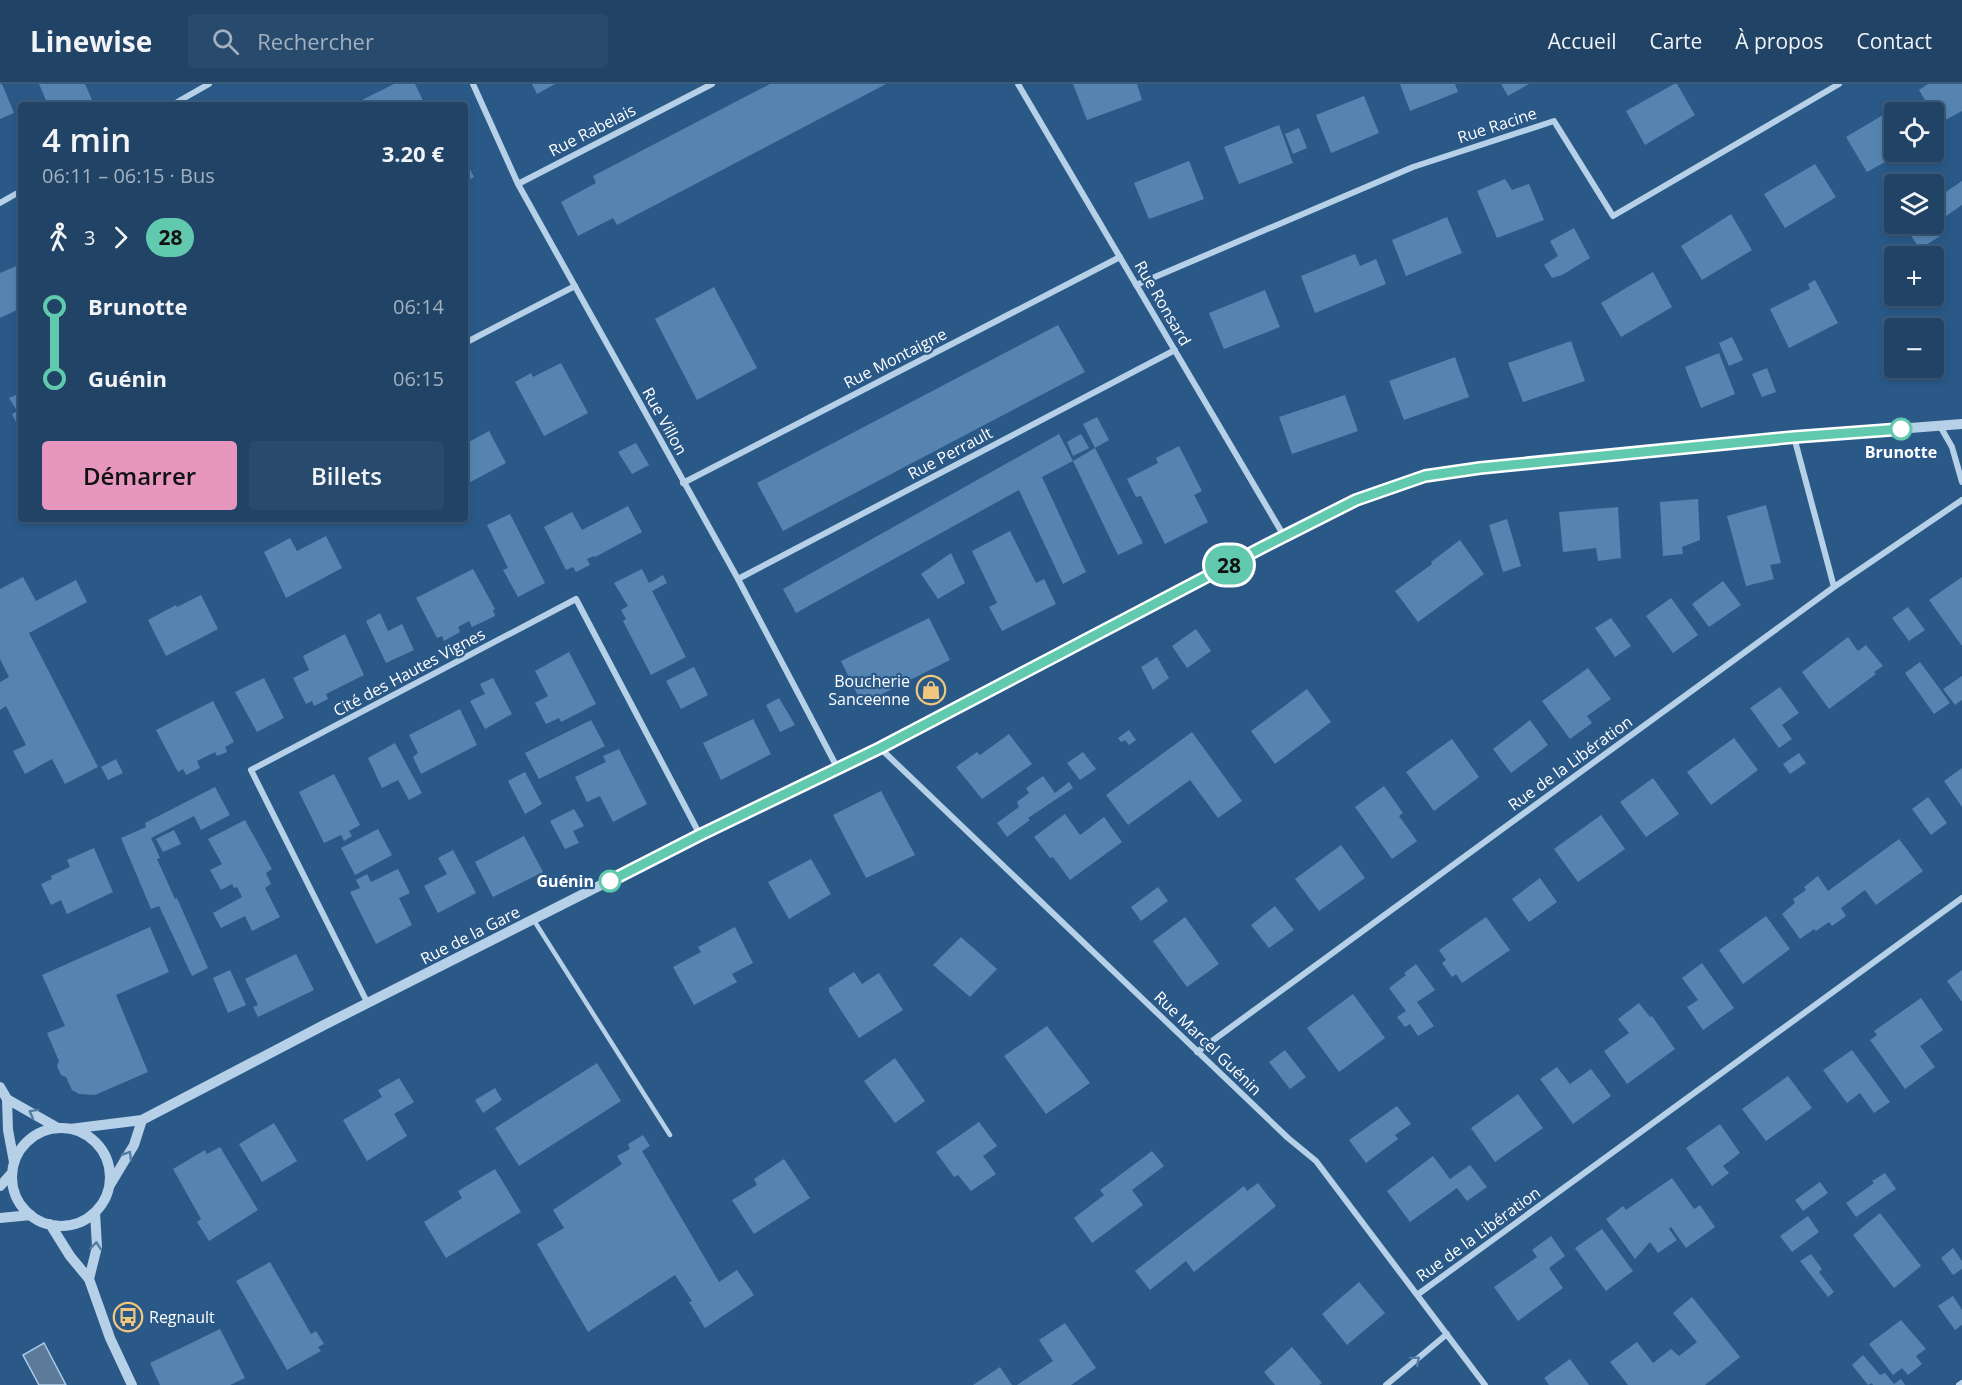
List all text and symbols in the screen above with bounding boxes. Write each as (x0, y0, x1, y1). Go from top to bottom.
search box (188, 14, 608, 68)
text: Linewise (30, 22, 152, 60)
icon: search (209, 25, 242, 58)
text: Rechercher (257, 26, 374, 56)
text: Accueil (1548, 27, 1616, 55)
text: Carte (1649, 27, 1702, 55)
text: À propos (1735, 27, 1824, 55)
text: Contact (1857, 27, 1932, 55)
street label: Rue Rabelais (545, 99, 639, 161)
street label: Rue Racine (1455, 102, 1539, 148)
map controls (1884, 102, 1944, 378)
button: locate (1884, 102, 1944, 162)
text: 4 min (42, 117, 131, 162)
text: 3.20 € (382, 138, 444, 168)
text: 06:11 – 06:15 · Bus (42, 162, 215, 189)
button: layers (1884, 174, 1944, 234)
icon: walk (42, 221, 75, 254)
icon: forward (104, 221, 137, 254)
text: 28 (158, 223, 182, 251)
text: 3 (84, 224, 95, 251)
button: + (1884, 246, 1944, 306)
street label: Rue Ronsard (1130, 256, 1196, 350)
text: Brunotte (88, 291, 187, 321)
text: 06:14 (393, 293, 444, 320)
button: − (1884, 318, 1944, 378)
street label: Rue Montaigne (840, 323, 950, 393)
text: Guénin (88, 363, 167, 393)
text: 06:15 (393, 365, 444, 392)
street label: Rue Villon (637, 383, 693, 459)
marker: Brunotte (1890, 418, 1912, 440)
street label: Rue Perrault (904, 421, 996, 485)
button: Démarrer (42, 441, 237, 510)
button: Billets (249, 441, 444, 510)
place label: Brunotte (1865, 441, 1937, 463)
line badge: 28 (1202, 546, 1256, 584)
text: 28 (1217, 551, 1241, 579)
street label: Cité des Hautes Vignes (329, 623, 489, 721)
place label: Boucherie Sanceenne (828, 670, 910, 710)
shop icon: Boucherie Sanceenne (915, 674, 947, 706)
street label: Rue de la Libération (1503, 710, 1637, 816)
place label: Guénin (537, 870, 594, 892)
marker: Guénin (599, 870, 621, 892)
street label: Rue de la Gare (416, 900, 524, 970)
street label: Rue Marcel Guénin (1149, 986, 1267, 1100)
one-way arrow (29, 1109, 39, 1120)
one-way arrow (121, 1151, 132, 1161)
street label: Rue de la Libération (1411, 1181, 1545, 1287)
one-way arrow (89, 1241, 102, 1250)
bus stop icon: Regnault (112, 1301, 144, 1333)
place label: Regnault (149, 1306, 215, 1328)
one-way arrow (1410, 1356, 1421, 1367)

